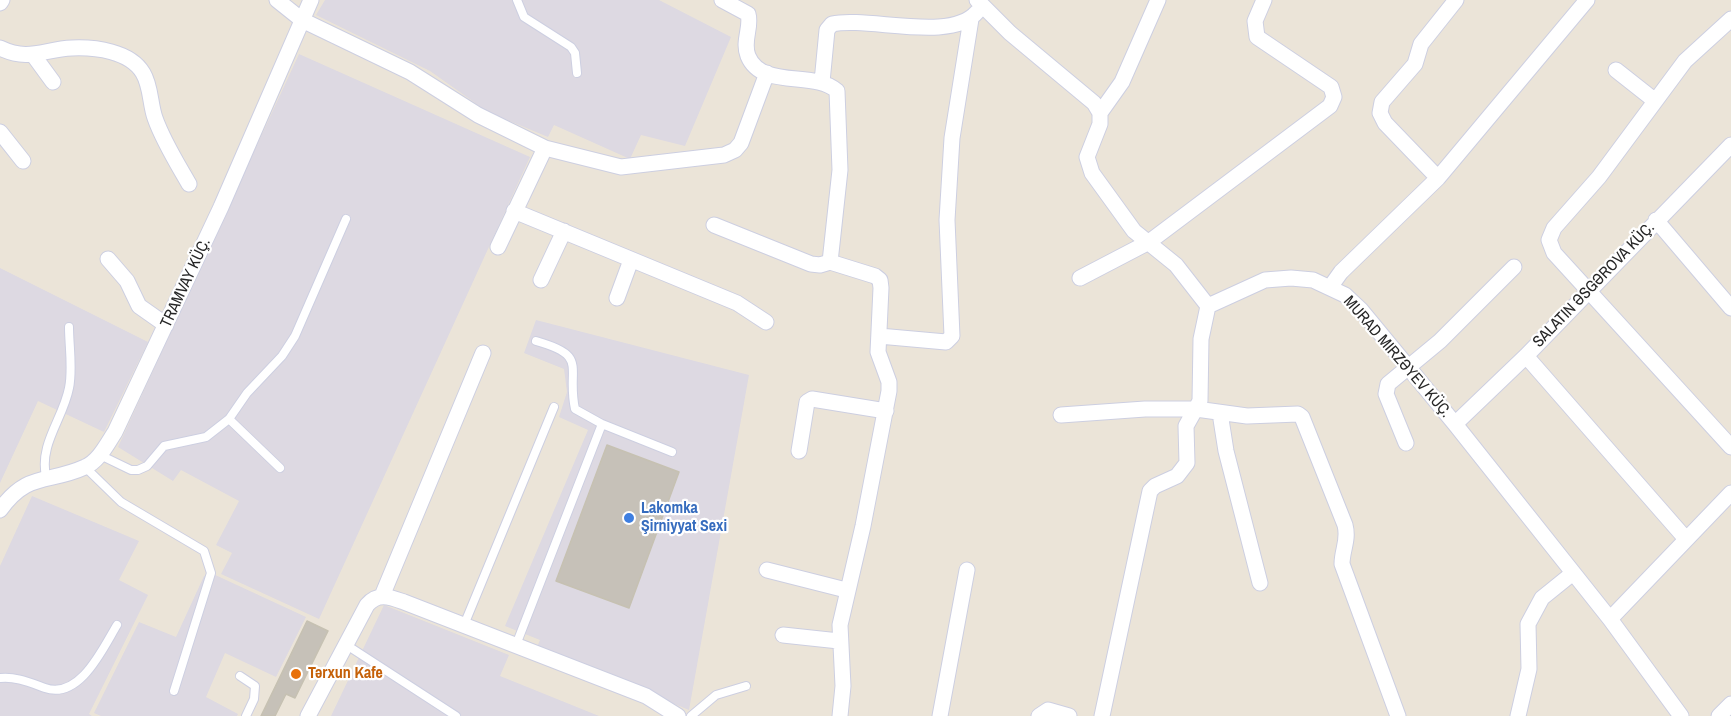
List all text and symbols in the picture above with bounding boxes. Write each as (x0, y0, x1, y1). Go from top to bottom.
street label: SALATIN ƏSGƏROVA KÜÇ. (1529, 218, 1659, 352)
street label: TRAMVAY KÜÇ. (157, 235, 215, 331)
street label: MURAD MIRZƏYEV KÜÇ. (1339, 292, 1455, 422)
place label: Lakomka Şirniyyat Sexi (641, 499, 727, 537)
marker: Lakomka Şirniyyat Sexi (622, 511, 636, 525)
place label: Tərxun Kafe (308, 664, 383, 684)
marker: Tərxun Kafe (289, 667, 303, 681)

